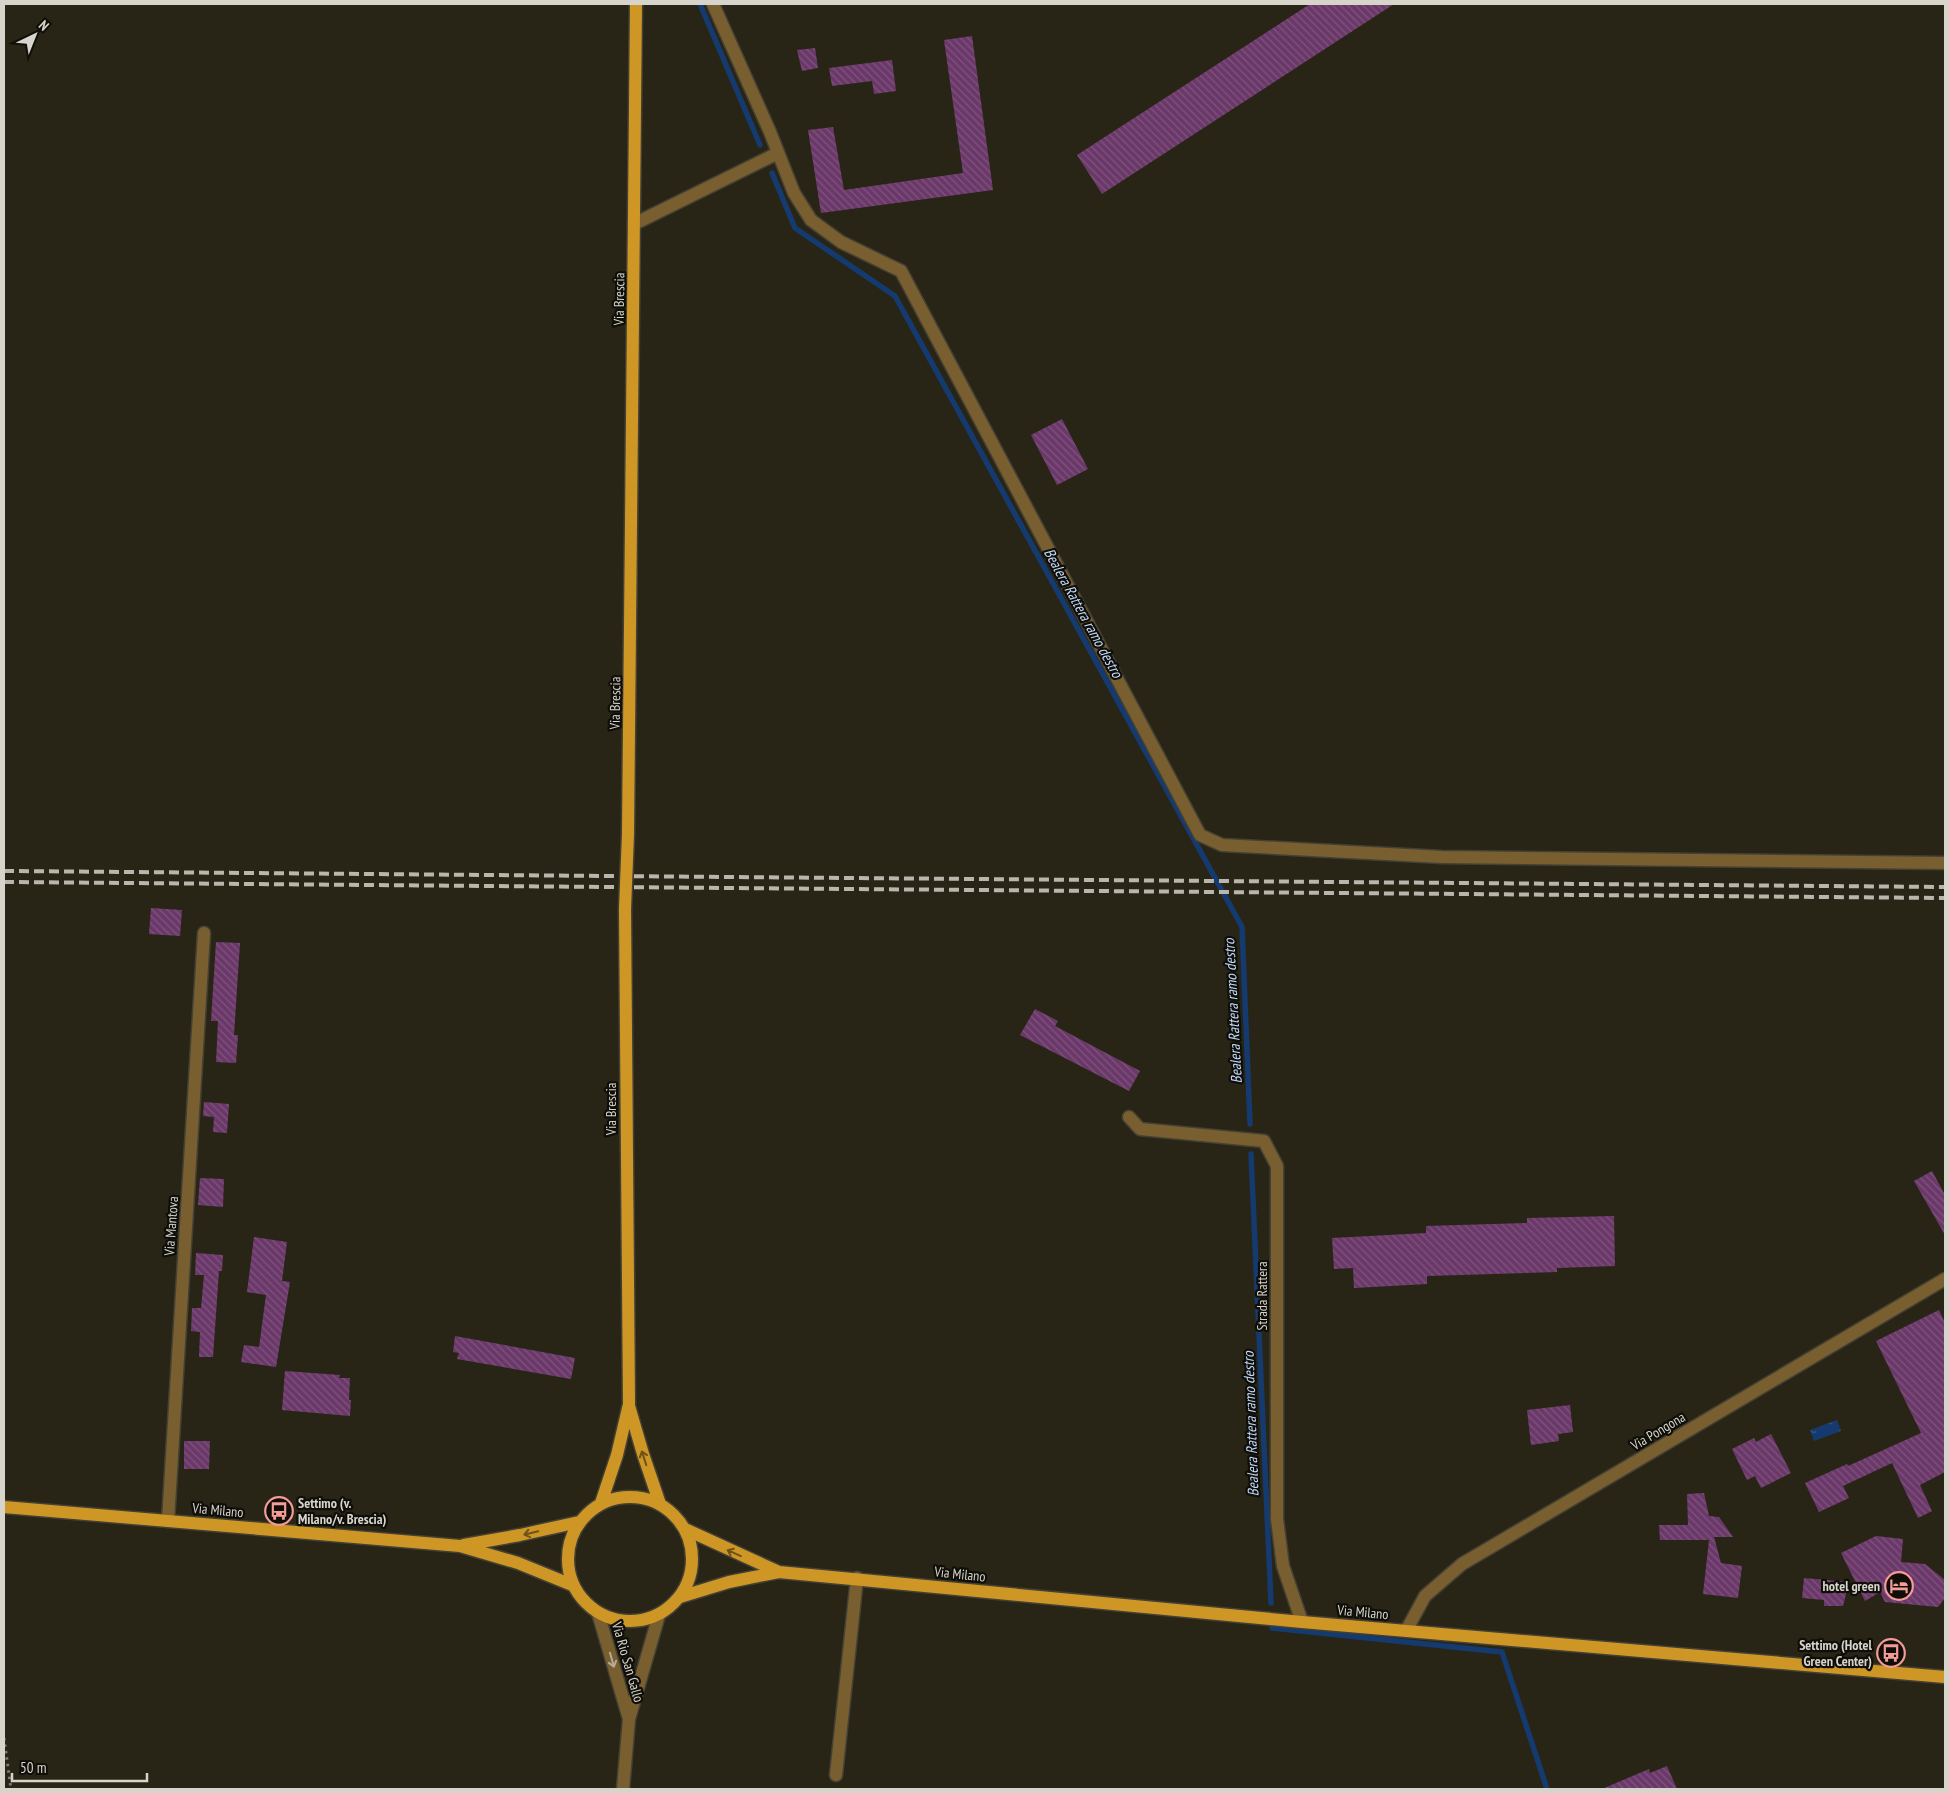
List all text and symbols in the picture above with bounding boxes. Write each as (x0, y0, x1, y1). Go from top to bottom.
north arrow (10, 10, 60, 60)
text: N (35, 16, 53, 35)
street label: Via Brescia (610, 273, 628, 326)
water label: Bealera Rattera ramo destro (1040, 545, 1128, 682)
street label: Via Brescia (606, 677, 624, 730)
water label: Bealera Rattera ramo destro (1219, 937, 1246, 1084)
street label: Via Brescia (602, 1083, 620, 1136)
street label: Via Mantova (160, 1196, 182, 1257)
street label: Strada Rattera (1253, 1261, 1271, 1331)
water label: Bealera Rattera ramo destro (1238, 1350, 1263, 1497)
street label: Via Pongona (1627, 1408, 1688, 1455)
one-way arrow (639, 1451, 648, 1467)
place label: Settimo (v. Milano/v. Brescia) (298, 1494, 386, 1528)
bus stop icon: Settimo (v. Milano/v. Brescia) (264, 1496, 294, 1526)
street label: Via Milano (191, 1499, 244, 1521)
one-way arrow (524, 1529, 540, 1538)
one-way arrow (727, 1548, 742, 1557)
street label: Via Milano (933, 1562, 986, 1586)
hotel icon: hotel green (1884, 1571, 1914, 1601)
place label: hotel green (1823, 1577, 1880, 1595)
street label: Via Milano (1336, 1601, 1389, 1623)
street label: Via Rio San Gallo (608, 1619, 648, 1704)
place label: Settimo (Hotel Green Center) (1799, 1636, 1873, 1670)
bus stop icon: Settimo (Hotel Green Center) (1876, 1638, 1906, 1668)
one-way arrow (608, 1652, 617, 1668)
scale bar (12, 1750, 148, 1782)
text: 50 m (20, 1758, 46, 1777)

